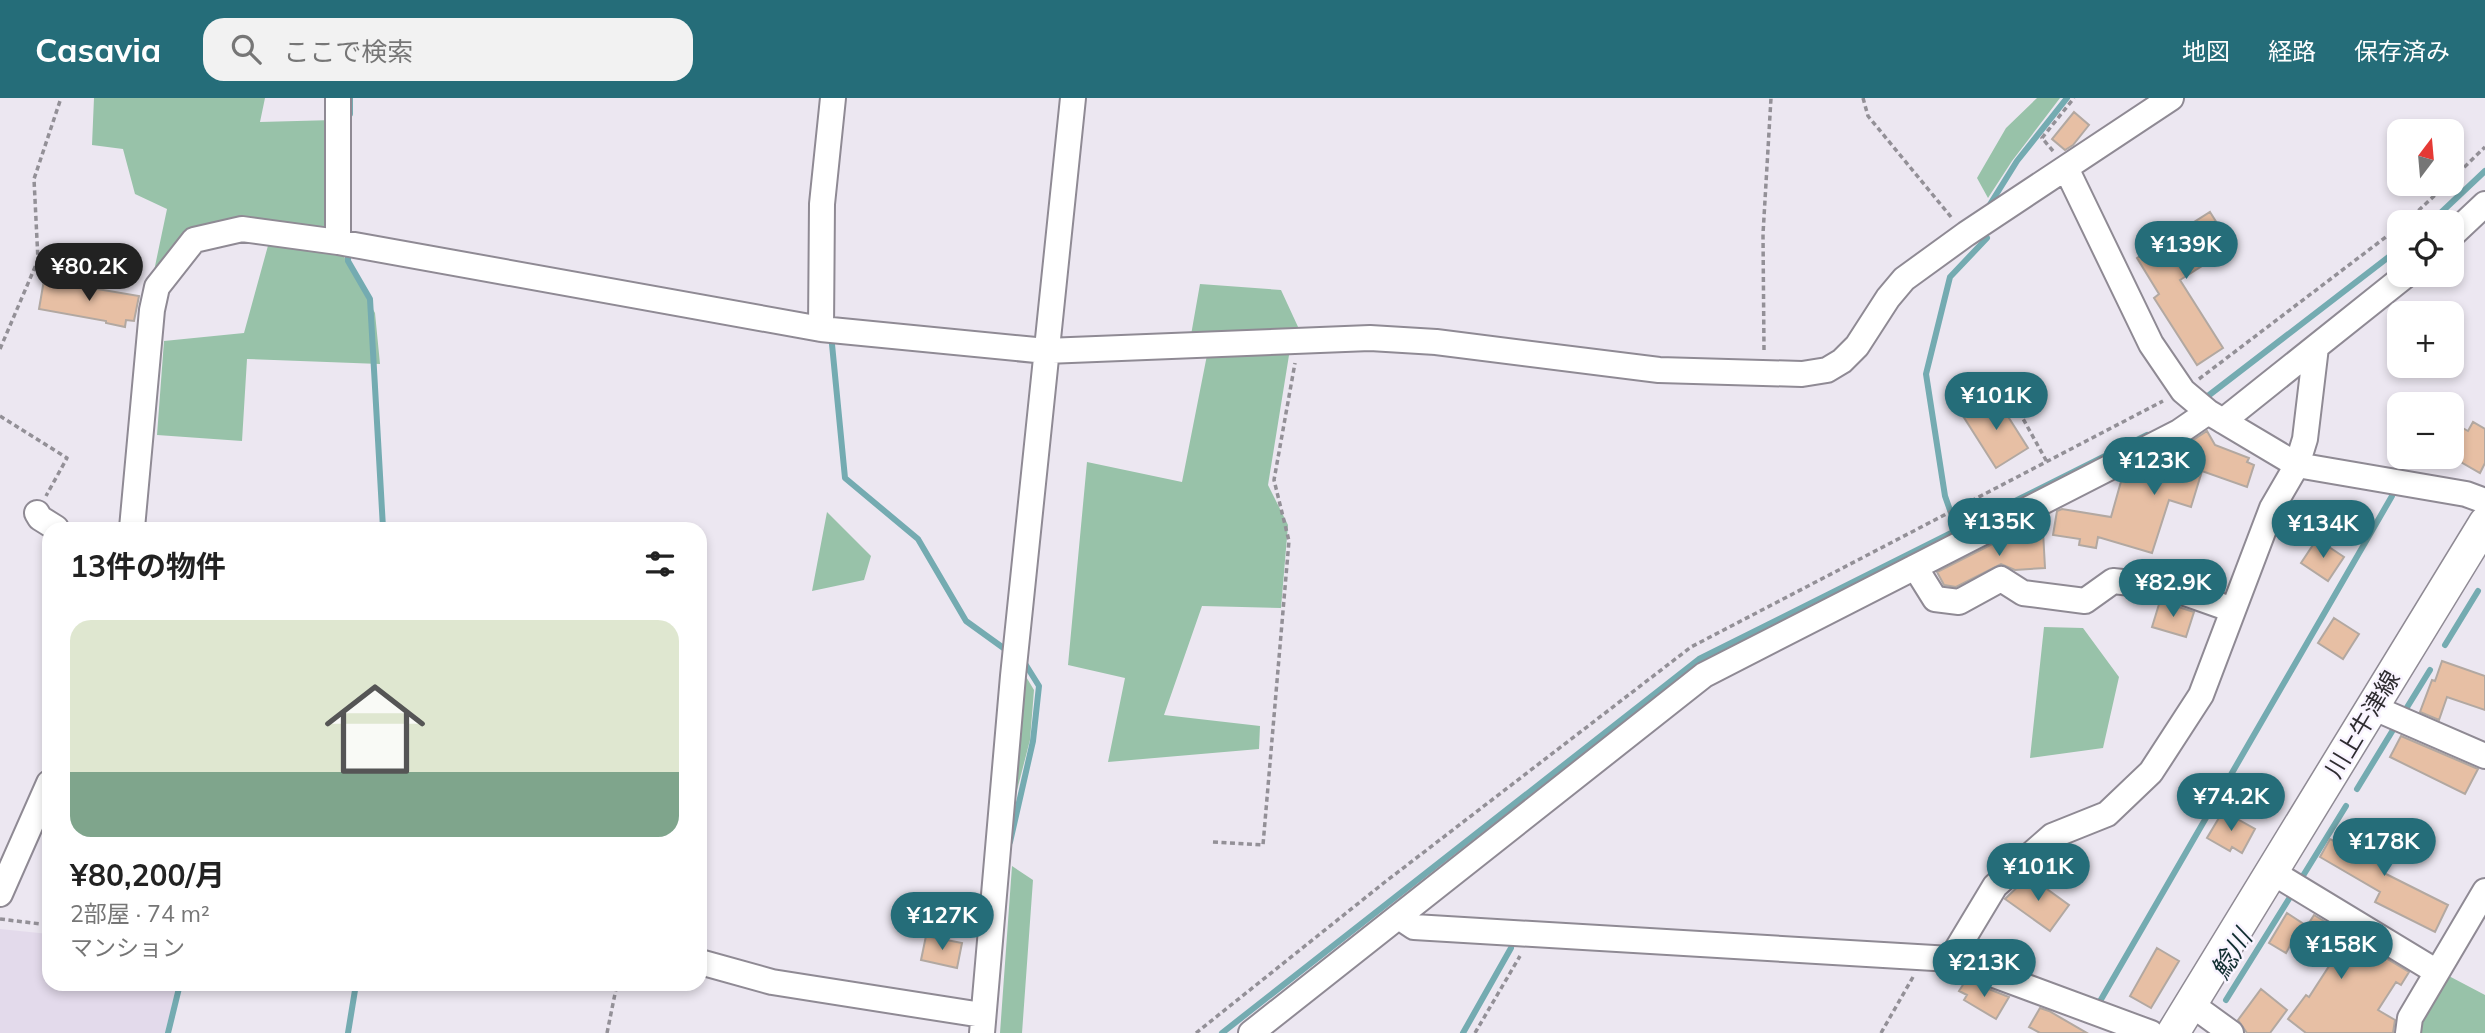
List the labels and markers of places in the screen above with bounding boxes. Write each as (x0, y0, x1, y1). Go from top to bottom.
pin: ¥139K (2137, 222, 2235, 281)
pin: ¥80.2K (32, 244, 146, 303)
pin: ¥101K (1947, 372, 2045, 432)
pin: ¥123K (2105, 438, 2203, 497)
pin: ¥135K (1950, 498, 2048, 558)
pin: ¥134K (2274, 500, 2372, 560)
pin: ¥82.9K (2116, 560, 2230, 619)
pin: ¥74.2K (2174, 774, 2288, 833)
pin: ¥178K (2335, 818, 2433, 878)
pin: ¥101K (1989, 844, 2087, 903)
pin: ¥127K (893, 892, 991, 952)
pin: ¥158K (2292, 922, 2390, 981)
pin: ¥213K (1935, 940, 2033, 999)

